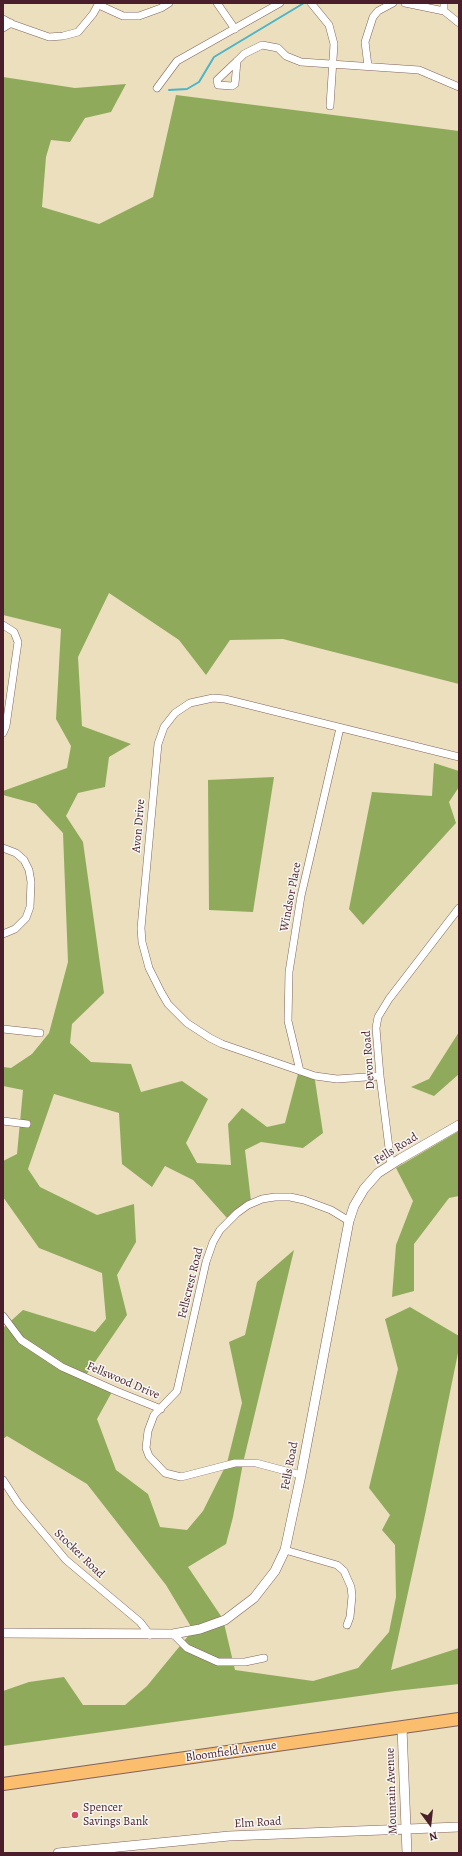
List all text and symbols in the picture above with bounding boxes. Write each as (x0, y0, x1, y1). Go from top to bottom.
street label: Avon Drive (129, 799, 149, 853)
street label: Windsor Place (277, 861, 305, 933)
street label: Devon Road (360, 1030, 378, 1090)
street label: Fells Road (371, 1130, 421, 1168)
street label: Fellscrest Road (175, 1246, 207, 1320)
street label: Fellswood Drive (84, 1359, 162, 1403)
street label: Fells Road (278, 1441, 302, 1491)
street label: Stocker Road (51, 1526, 107, 1582)
street label: Bloomfield Avenue (184, 1738, 278, 1766)
street label: Mountain Avenue (383, 1747, 401, 1835)
place label: Spencer Savings Bank (83, 1801, 148, 1829)
north arrow (410, 1804, 450, 1844)
marker: Spencer Savings Bank (70, 1810, 80, 1820)
street label: Elm Road (234, 1815, 282, 1831)
text: N (427, 1828, 439, 1844)

